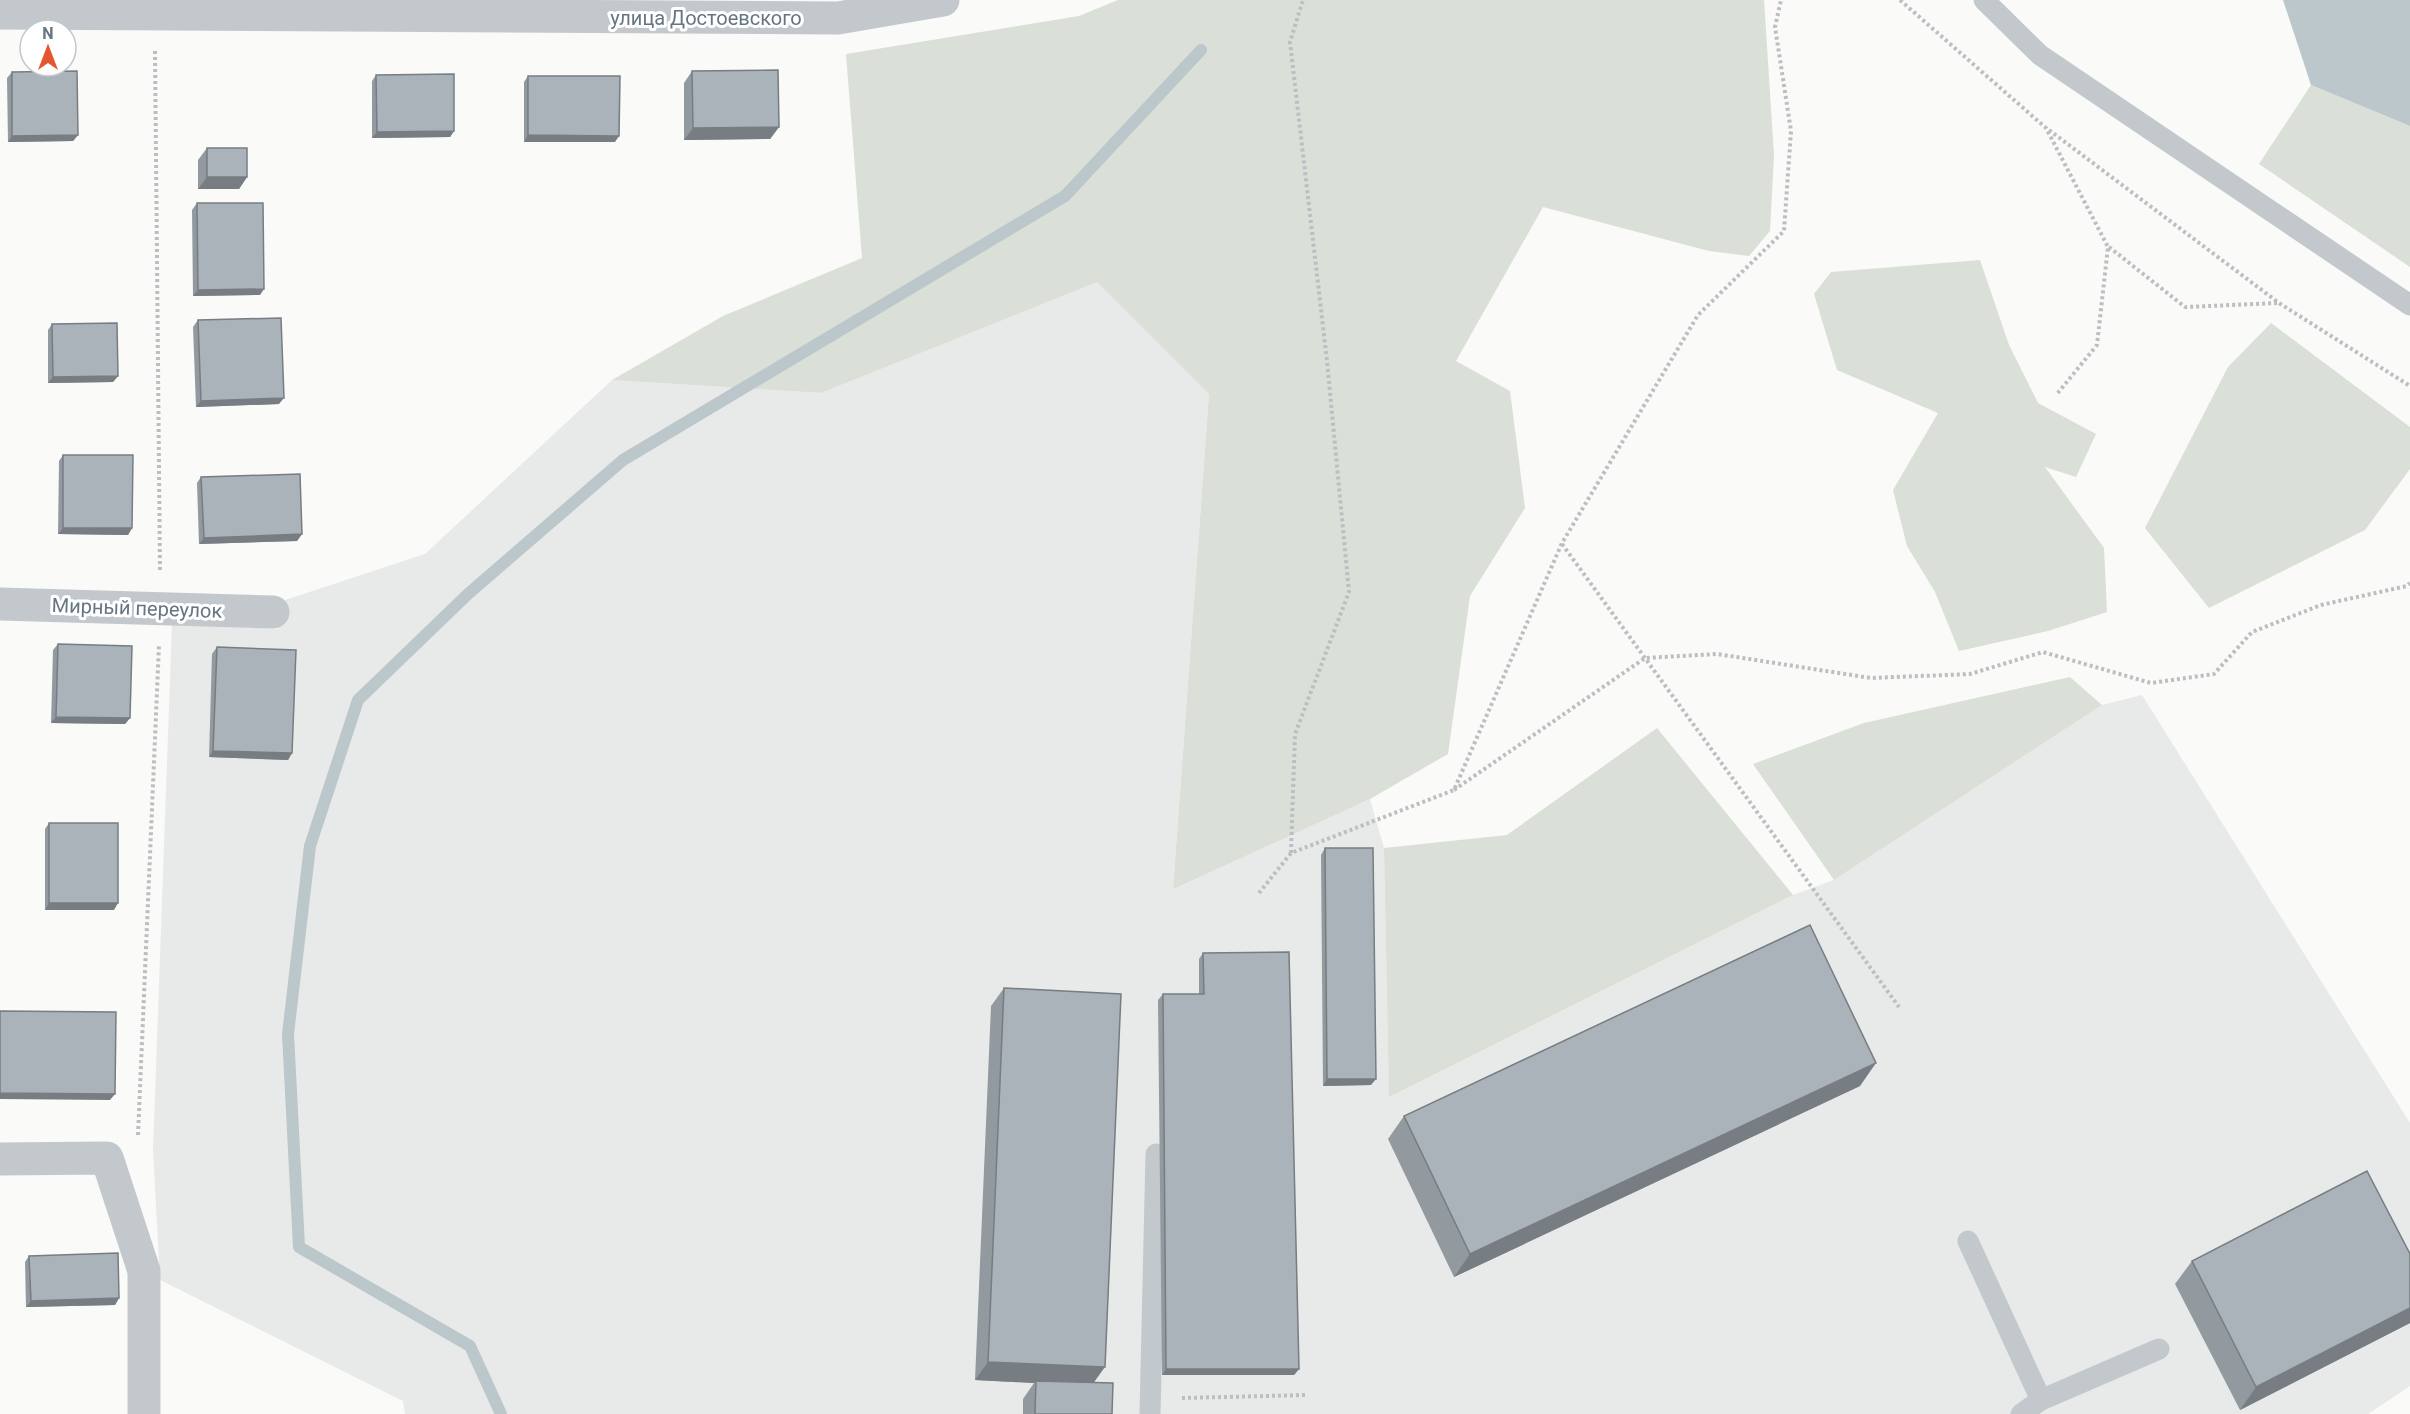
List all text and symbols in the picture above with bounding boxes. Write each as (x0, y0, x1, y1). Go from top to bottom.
street label: улица Достоевского (610, 6, 802, 30)
north arrow (18, 18, 78, 78)
text: N (42, 24, 54, 43)
street label: Мирный переулок (51, 593, 223, 623)

